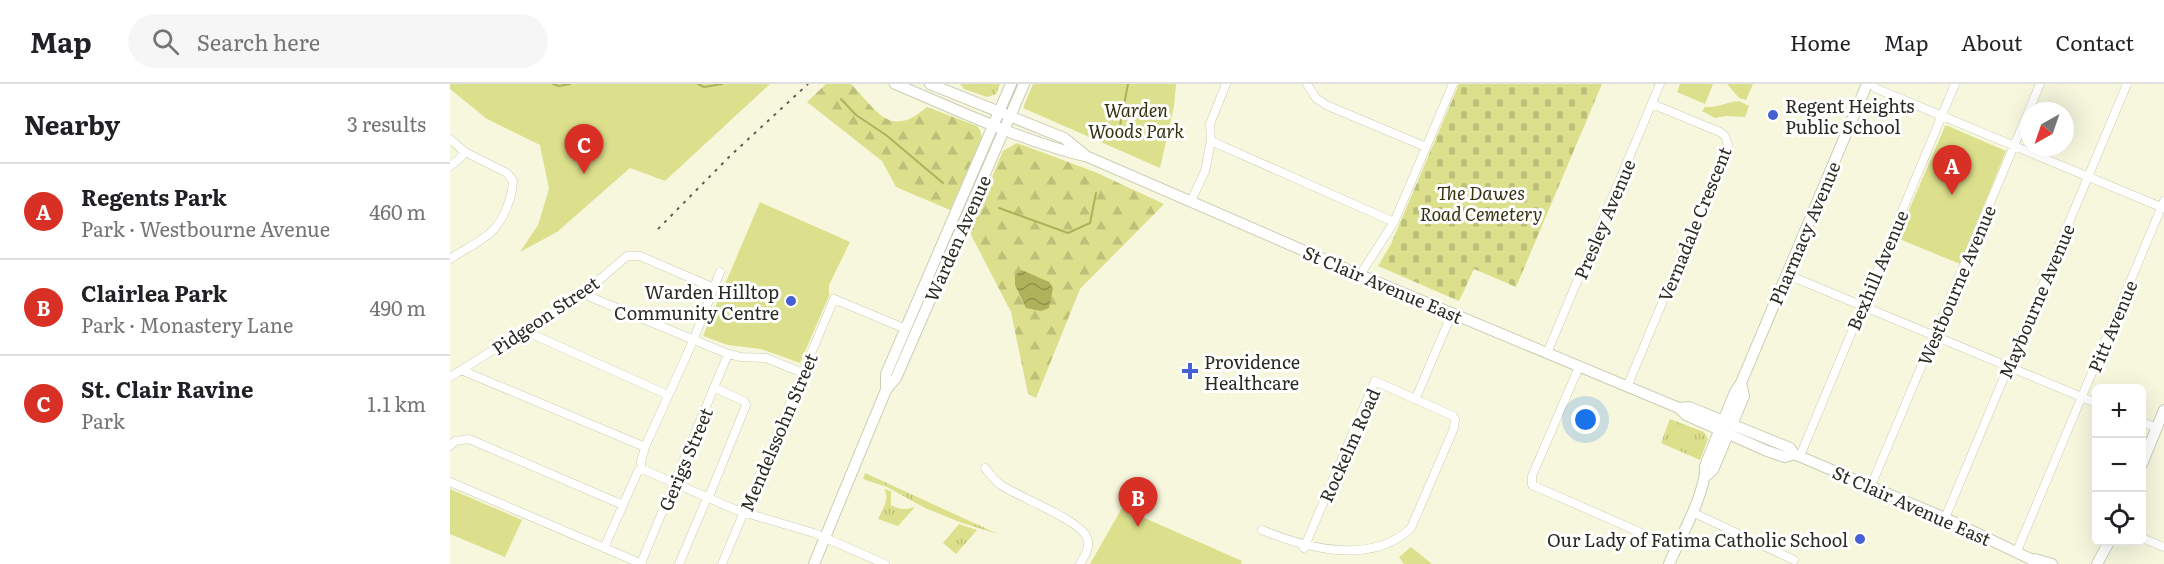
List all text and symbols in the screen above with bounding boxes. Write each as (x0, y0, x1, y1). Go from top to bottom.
search box (128, 14, 548, 68)
text: Map (30, 20, 92, 62)
icon: search (149, 25, 182, 58)
text: Search here (197, 25, 320, 58)
text: Home (1790, 26, 1851, 57)
text: Map (1884, 26, 1928, 57)
text: About (1961, 26, 2023, 57)
text: Contact (2056, 26, 2134, 57)
place label: Regent Heights Public School (1785, 92, 1914, 140)
park label: Warden Woods Park (1088, 96, 1184, 144)
north arrow (2020, 102, 2074, 156)
text: Nearby (24, 104, 120, 143)
text: 3 results (347, 108, 426, 138)
marker: Regent Heights Public School (1766, 108, 1780, 122)
pin: C (564, 124, 604, 174)
street label: Vernadale Crescent (1651, 142, 1738, 306)
pin: A (1932, 146, 1972, 195)
street label: Presley Avenue (1566, 155, 1642, 283)
street label: Pharmacy Avenue (1761, 157, 1847, 309)
street label: Warden Avenue (917, 170, 997, 306)
park label: The Dawes Road Cemetery (1420, 179, 1542, 227)
text: Regents Park (81, 180, 227, 213)
text: A (36, 196, 51, 226)
text: 460 m (369, 196, 426, 226)
street label: Westbourne Avenue (1910, 201, 2002, 369)
street label: Bexhill Avenue (1840, 206, 1914, 334)
text: Park · Westbourne Avenue (81, 213, 330, 243)
street label: Maybourne Avenue (1991, 219, 2081, 383)
street label: St Clair Avenue East (1299, 238, 1468, 330)
street label: Pidgeon Street (486, 269, 605, 361)
text: Clairlea Park (81, 276, 227, 309)
street label: Pitt Avenue (2080, 276, 2144, 376)
place label: Warden Hilltop Community Centre (614, 278, 779, 326)
text: B (37, 292, 50, 322)
text: 490 m (370, 292, 426, 322)
marker: Warden Hilltop Community Centre (784, 294, 798, 308)
text: Park · Monastery Lane (81, 309, 293, 339)
street label: Mendelssohn Street (732, 348, 824, 515)
place label: Providence Healthcare (1204, 348, 1300, 396)
marker: Providence Healthcare (1181, 362, 1199, 380)
text: St. Clair Ravine (81, 372, 254, 405)
street label: Rockelm Road (1312, 384, 1386, 506)
map controls (2092, 384, 2146, 546)
button: + (2092, 384, 2146, 438)
text: C (36, 388, 51, 418)
text: 1.1 km (368, 388, 426, 418)
street label: Gerigs Street (651, 402, 719, 515)
text: Park (81, 405, 125, 435)
your location (1571, 405, 1600, 434)
button: − (2092, 438, 2146, 492)
street label: St Clair Avenue East (1829, 458, 1996, 552)
pin: B (1118, 478, 1158, 527)
button: locate (2092, 492, 2146, 546)
place label: Our Lady of Fatima Catholic School (1547, 526, 1848, 553)
marker: Our Lady of Fatima Catholic School (1853, 532, 1867, 546)

